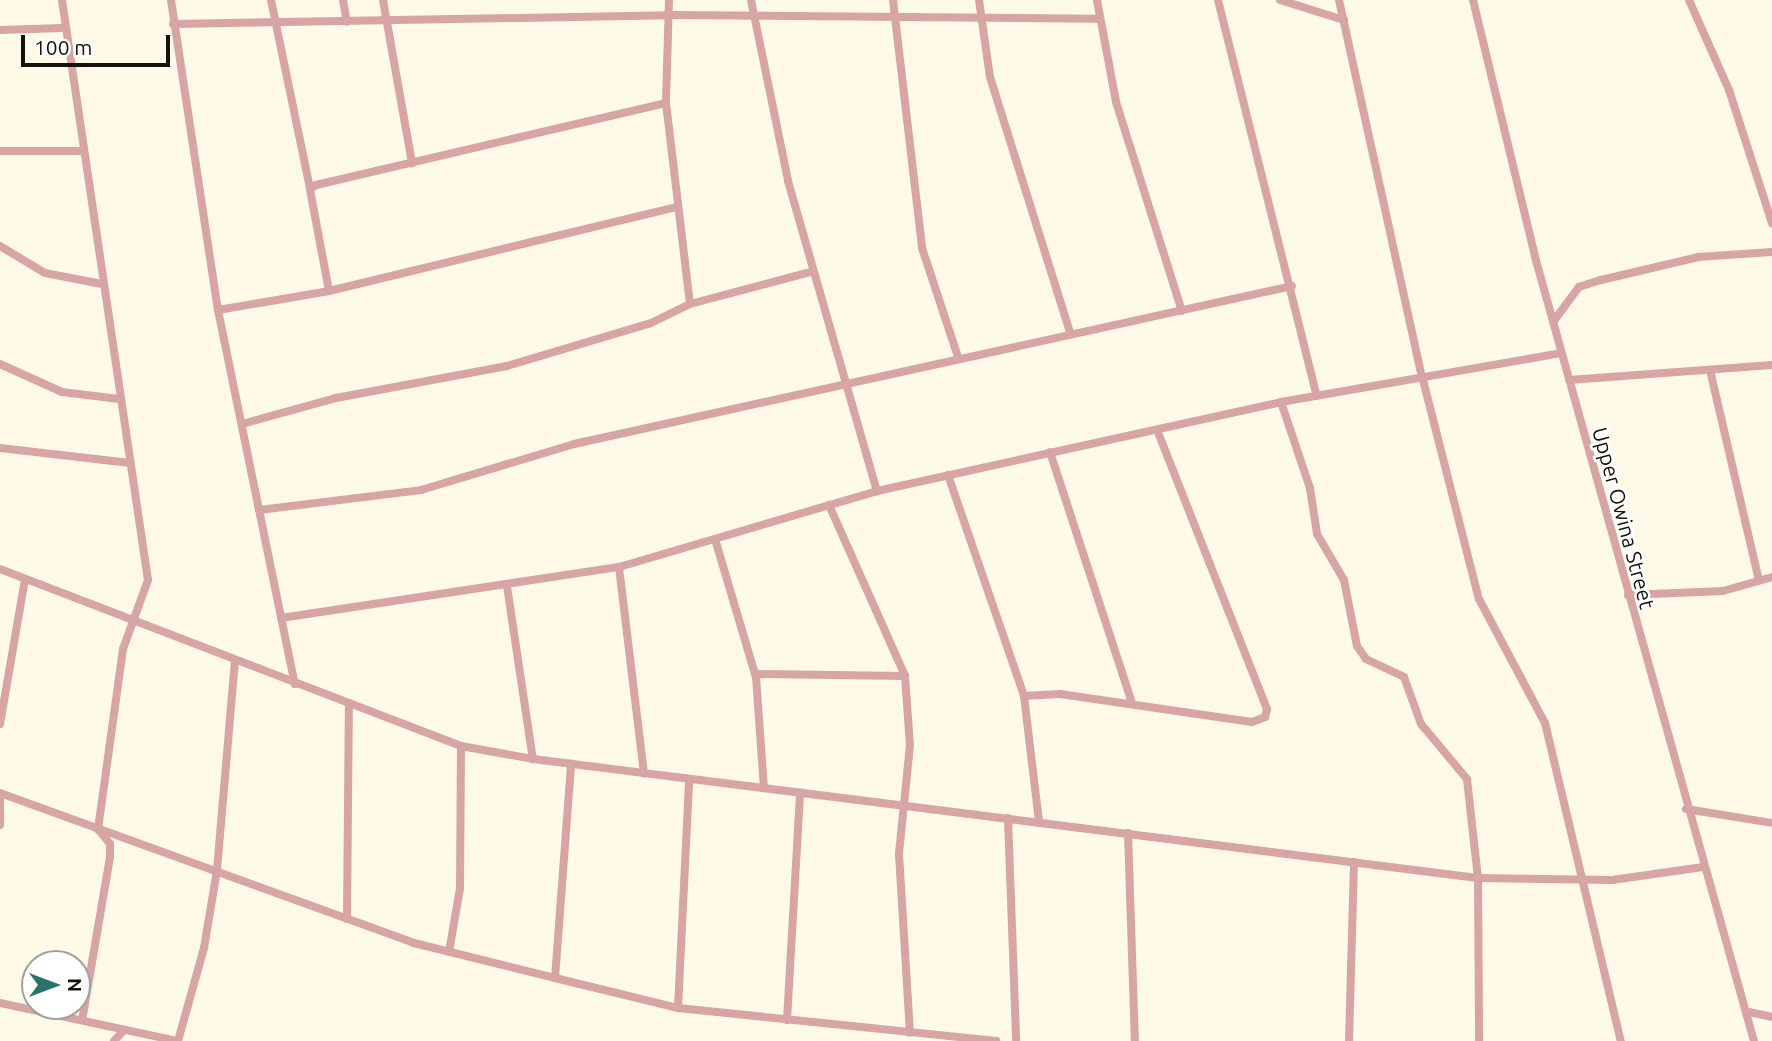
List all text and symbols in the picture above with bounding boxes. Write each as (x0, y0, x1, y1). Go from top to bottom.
scale bar (24, 21, 173, 65)
text: 100 m (34, 35, 92, 59)
street label: Upper Owina Street (1588, 424, 1660, 612)
north arrow (21, 950, 91, 1020)
text: N (64, 978, 86, 992)

